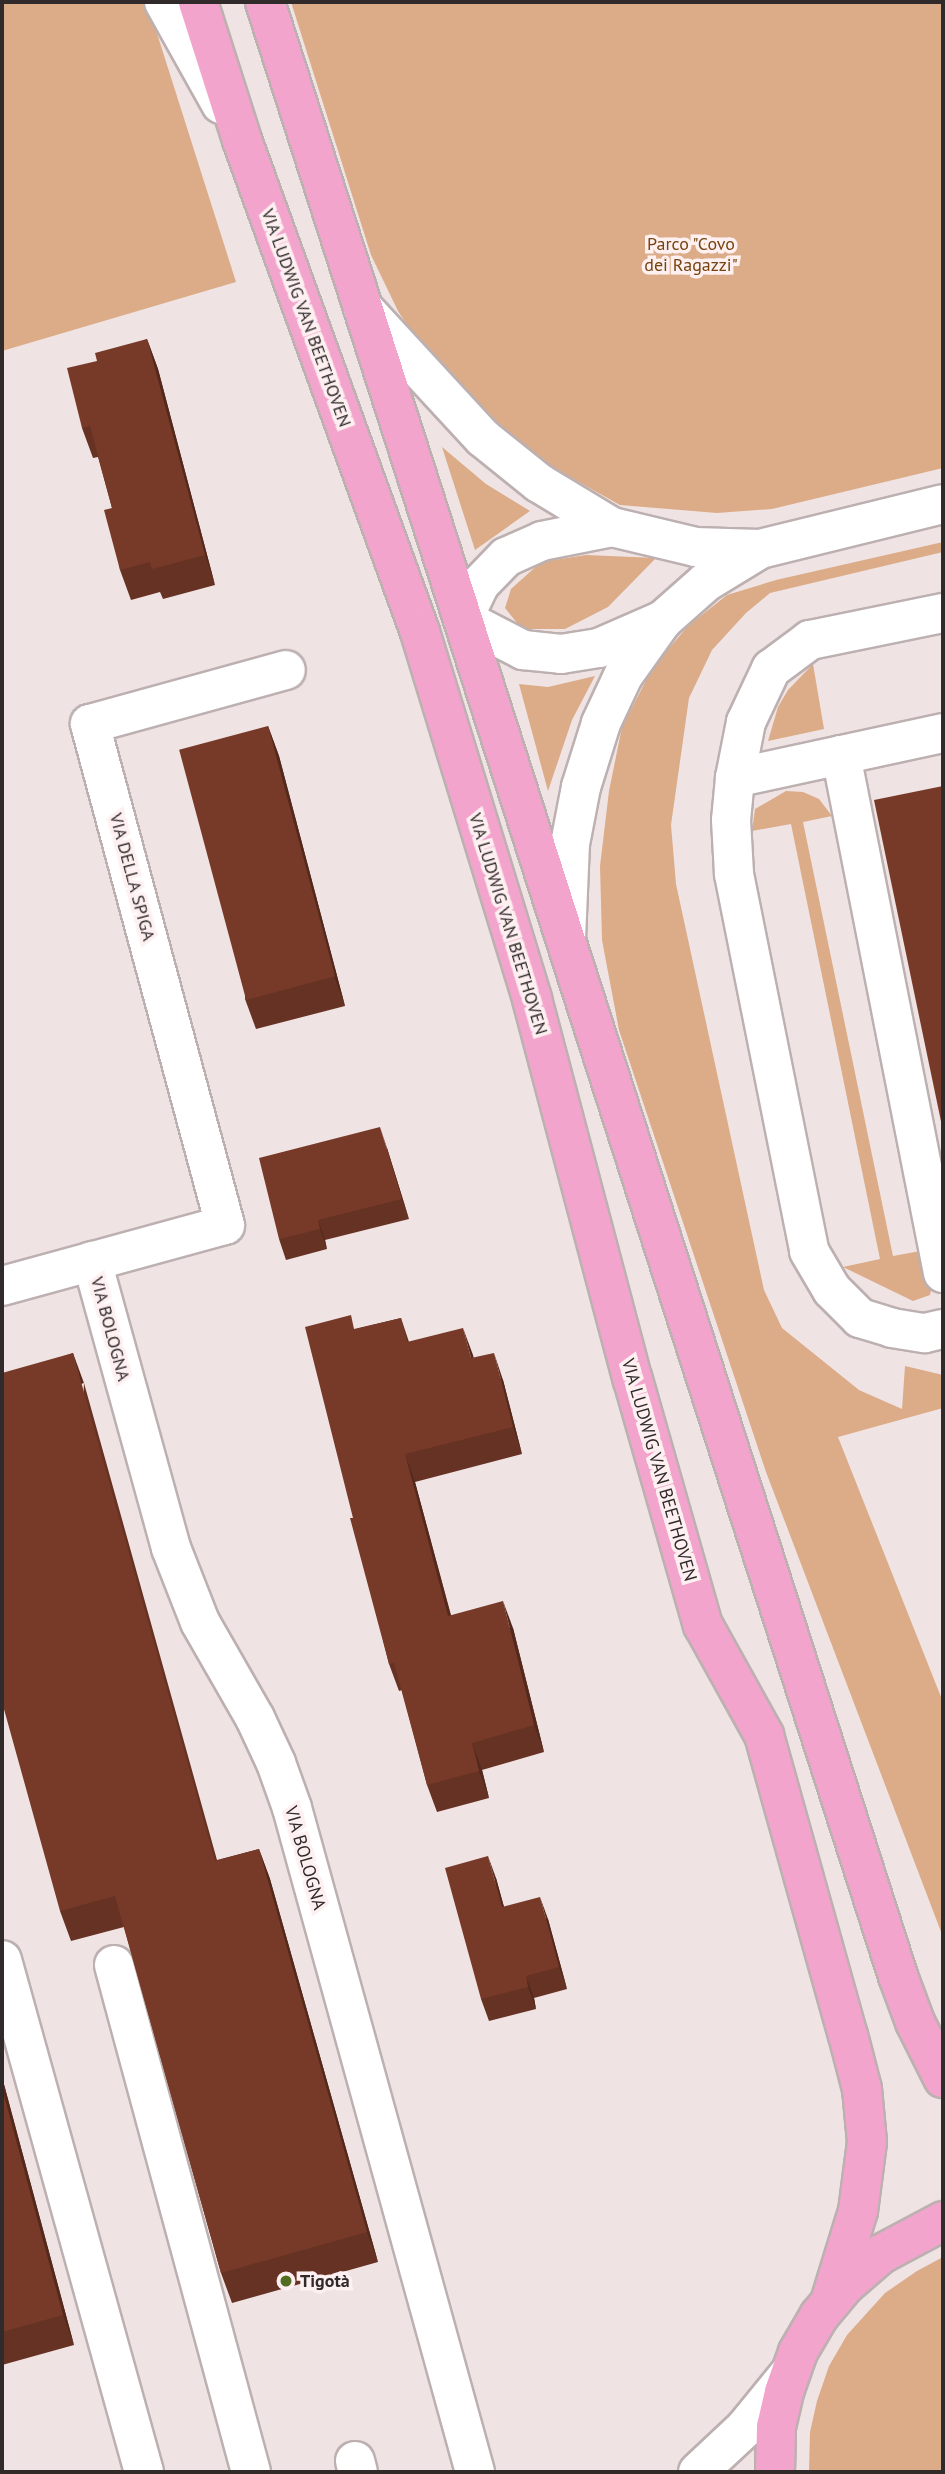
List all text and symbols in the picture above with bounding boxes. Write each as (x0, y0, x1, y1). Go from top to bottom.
street label: VIA LUDWIG VAN BEETHOVEN (256, 205, 356, 431)
park label: Parco "Covo dei Ragazzi" (644, 234, 738, 276)
street label: VIA DELLA SPIGA (104, 810, 160, 944)
street label: VIA LUDWIG VAN BEETHOVEN (464, 810, 552, 1038)
street label: VIA BOLOGNA (86, 1274, 134, 1384)
street label: VIA LUDWIG VAN BEETHOVEN (617, 1356, 701, 1584)
street label: VIA BOLOGNA (280, 1803, 330, 1913)
place label: Tigotà (300, 2270, 350, 2292)
marker: Tigotà (278, 2273, 294, 2289)

